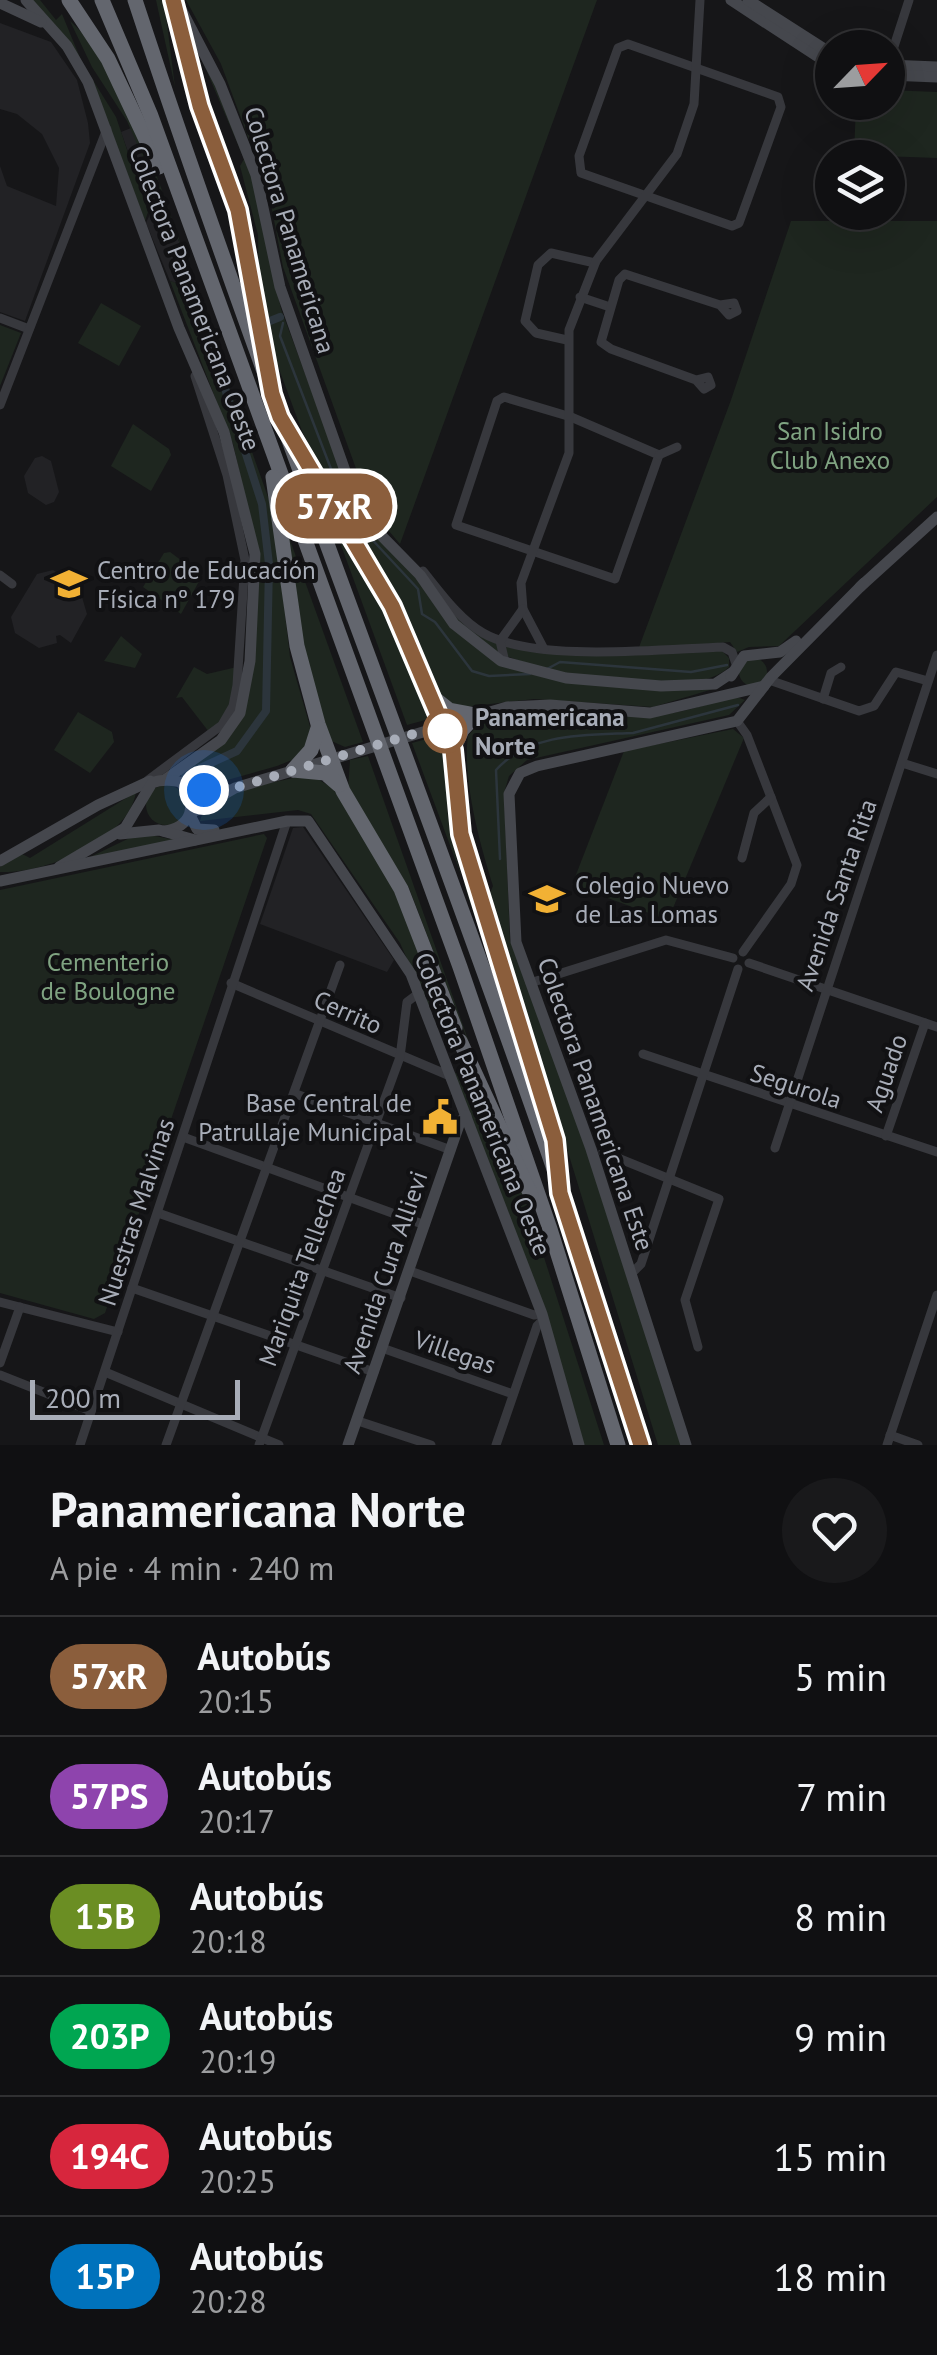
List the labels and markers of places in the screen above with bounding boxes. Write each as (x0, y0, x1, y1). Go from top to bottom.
place label: Centro de Educación Física nº 179 (97, 554, 316, 615)
school or university icon: Centro de Educación Física nº 179 (50, 565, 88, 603)
place label: Panamericana Norte (475, 701, 625, 762)
marker: Panamericana Norte (424, 710, 466, 752)
place label: Colegio Nuevo de Las Lomas (575, 869, 729, 930)
school or university icon: Colegio Nuevo de Las Lomas (528, 880, 566, 918)
place label: Base Central de Patrullaje Municipal (198, 1087, 413, 1148)
public building icon: Base Central de Patrullaje Municipal (421, 1098, 459, 1136)

